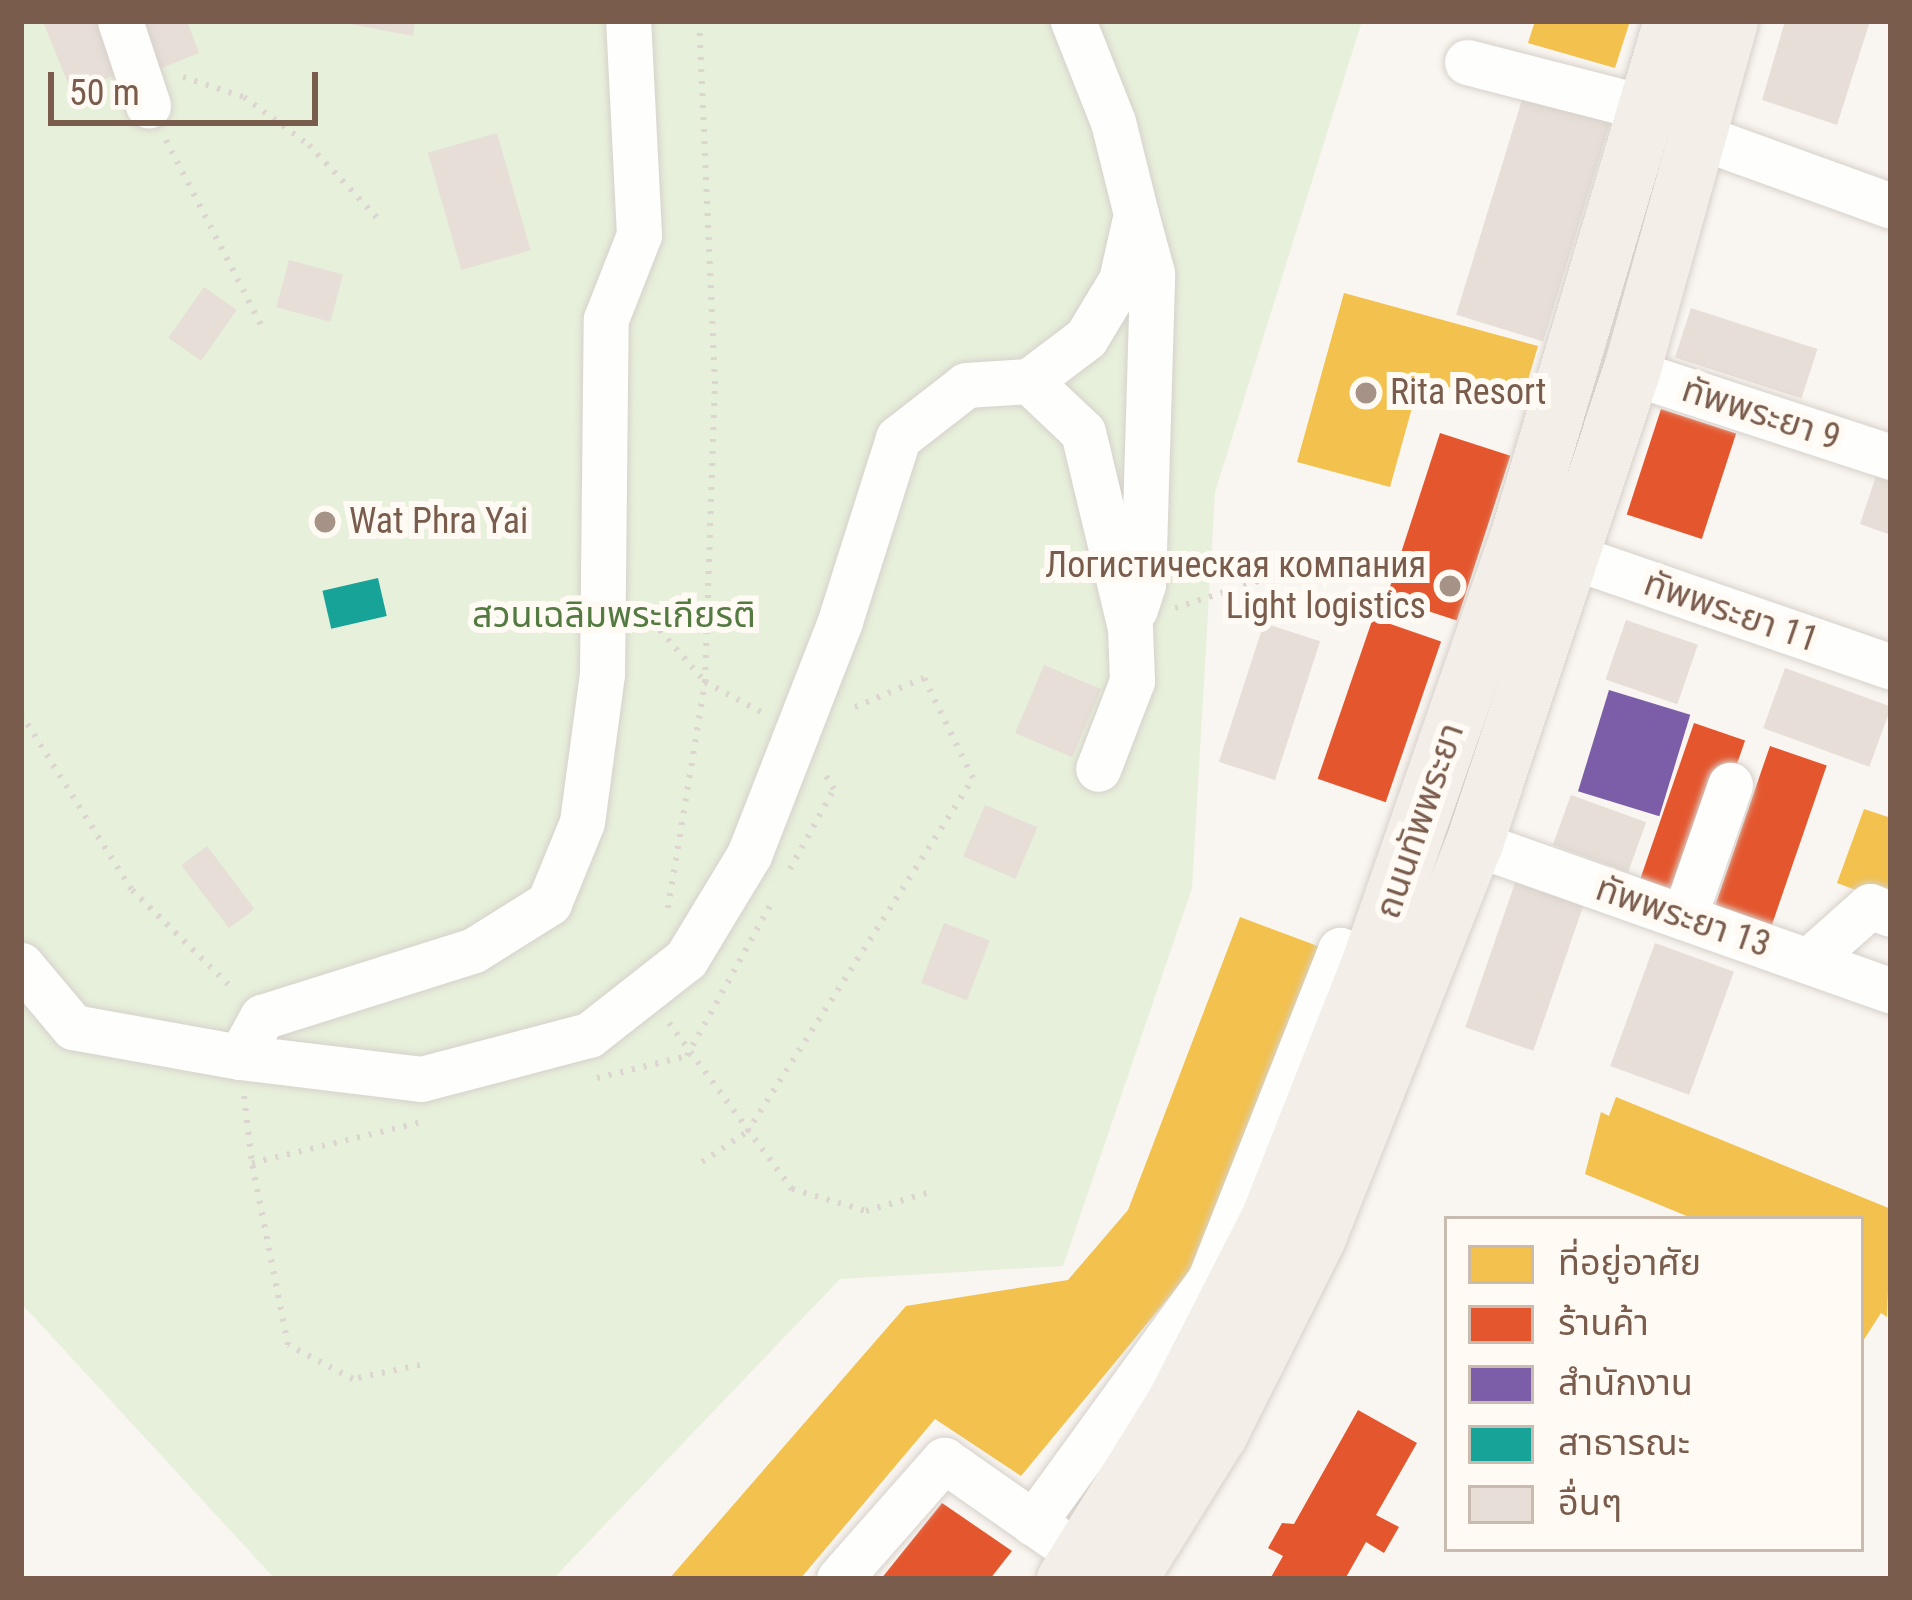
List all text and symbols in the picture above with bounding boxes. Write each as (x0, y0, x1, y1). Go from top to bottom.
scale bar (54, 48, 324, 122)
text: 50 m (69, 72, 140, 114)
street label: ทัพพระยา 9 (1676, 368, 1846, 460)
place label: Rita Resort (1390, 371, 1546, 415)
marker: Rita Resort (1353, 380, 1379, 406)
place label: Wat Phra Yai (349, 500, 528, 544)
marker: Wat Phra Yai (312, 509, 338, 535)
place label: Логистическая компания Light logistics (1045, 543, 1426, 628)
street label: ทัพพระยา 11 (1638, 562, 1824, 662)
marker: Логистическая компания Light logistics (1437, 573, 1463, 599)
park label: สวนเฉลิมพระเกียรติ (472, 594, 756, 638)
street label: ถนนทัพพระยา (1366, 718, 1474, 924)
street label: ทัพพระยา 13 (1590, 867, 1776, 967)
legend (1444, 1216, 1864, 1552)
text: ที่อยู่อาศัย (1558, 1242, 1701, 1284)
text: ร้านค้า (1558, 1302, 1649, 1344)
text: สำนักงาน (1558, 1362, 1693, 1404)
text: สาธารณะ (1558, 1422, 1690, 1464)
text: อื่นๆ (1558, 1482, 1622, 1524)

